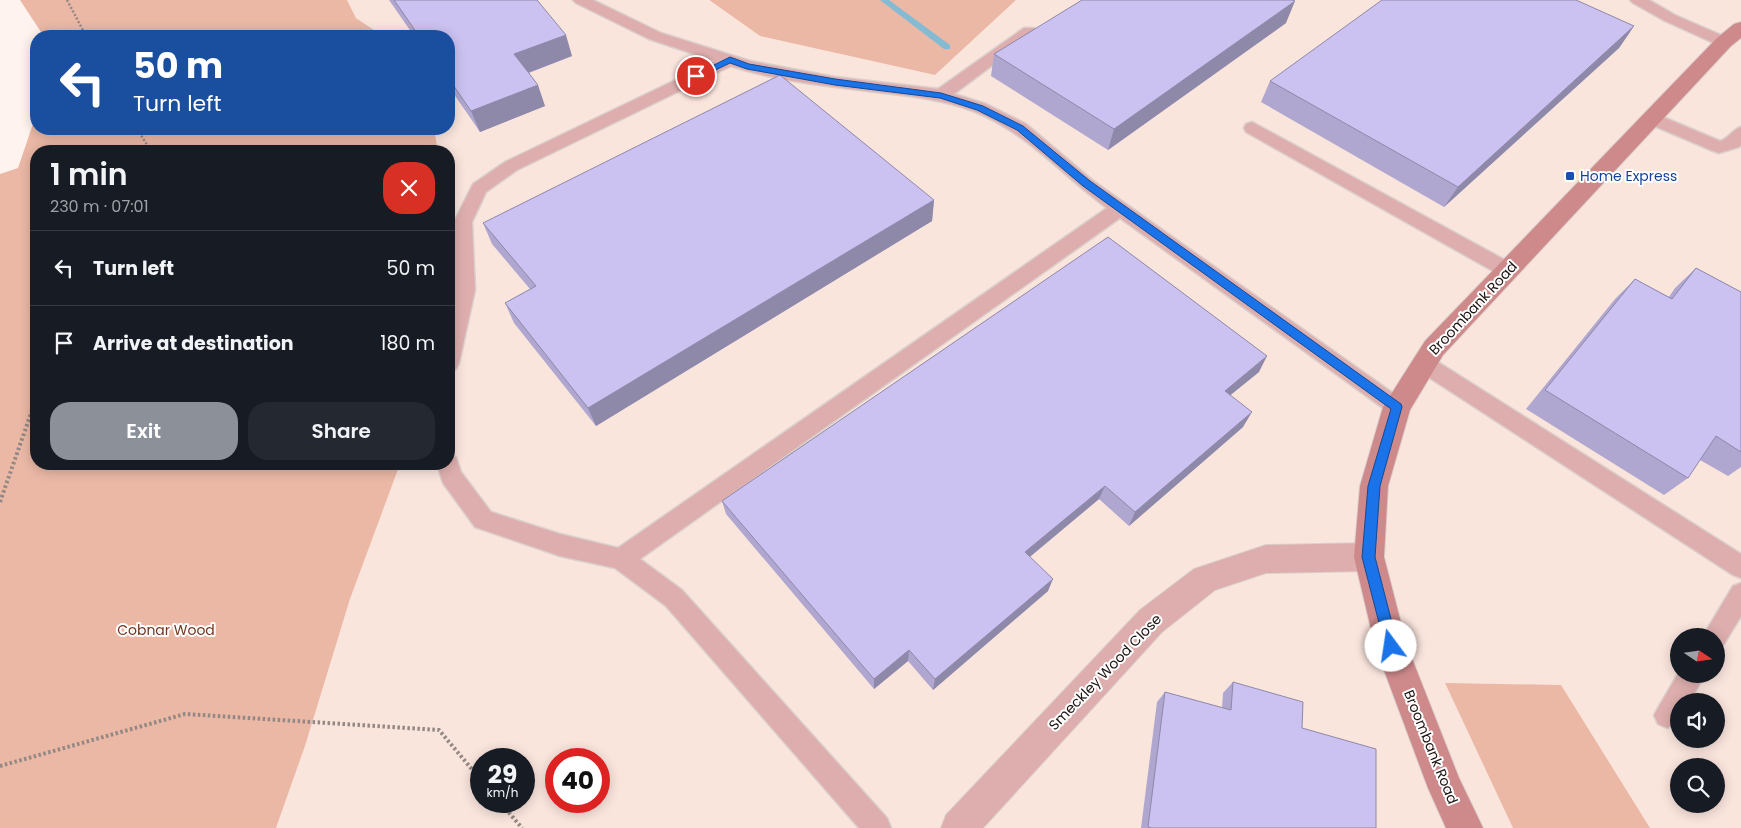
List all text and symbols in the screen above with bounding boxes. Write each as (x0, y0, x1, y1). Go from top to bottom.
text: 50 m (133, 41, 223, 90)
icon: left (50, 50, 115, 115)
pin (675, 55, 717, 97)
icon: arrive (682, 62, 710, 90)
text: Turn left (133, 88, 221, 119)
text: 1 min (50, 153, 128, 196)
button: close (383, 162, 435, 214)
place label: Home Express (1580, 166, 1677, 186)
marker: Home Express (1564, 170, 1576, 182)
text: 230 m · 07:01 (50, 195, 149, 218)
icon: left (50, 254, 78, 282)
text: Turn left (93, 255, 174, 282)
text: 50 m (386, 255, 435, 282)
street label: Broombank Road (1424, 257, 1522, 359)
icon: arrive (50, 329, 78, 357)
text: Arrive at destination (93, 330, 294, 357)
text: 180 m (380, 330, 435, 357)
button: Exit (50, 402, 238, 460)
button: Share (248, 402, 435, 460)
street label: Smeckley Wood Close (1044, 609, 1166, 735)
position arrow (1364, 619, 1416, 671)
park label: Cobnar Wood (117, 620, 215, 640)
north arrow (1670, 628, 1725, 682)
map controls (1670, 628, 1725, 813)
street label: Broombank Road (1399, 687, 1463, 807)
button: sound (1670, 693, 1725, 748)
speed limit sign: 40 (545, 748, 610, 813)
text: 29 (488, 757, 517, 792)
button: search (1670, 758, 1725, 813)
text: km/h (487, 784, 518, 801)

